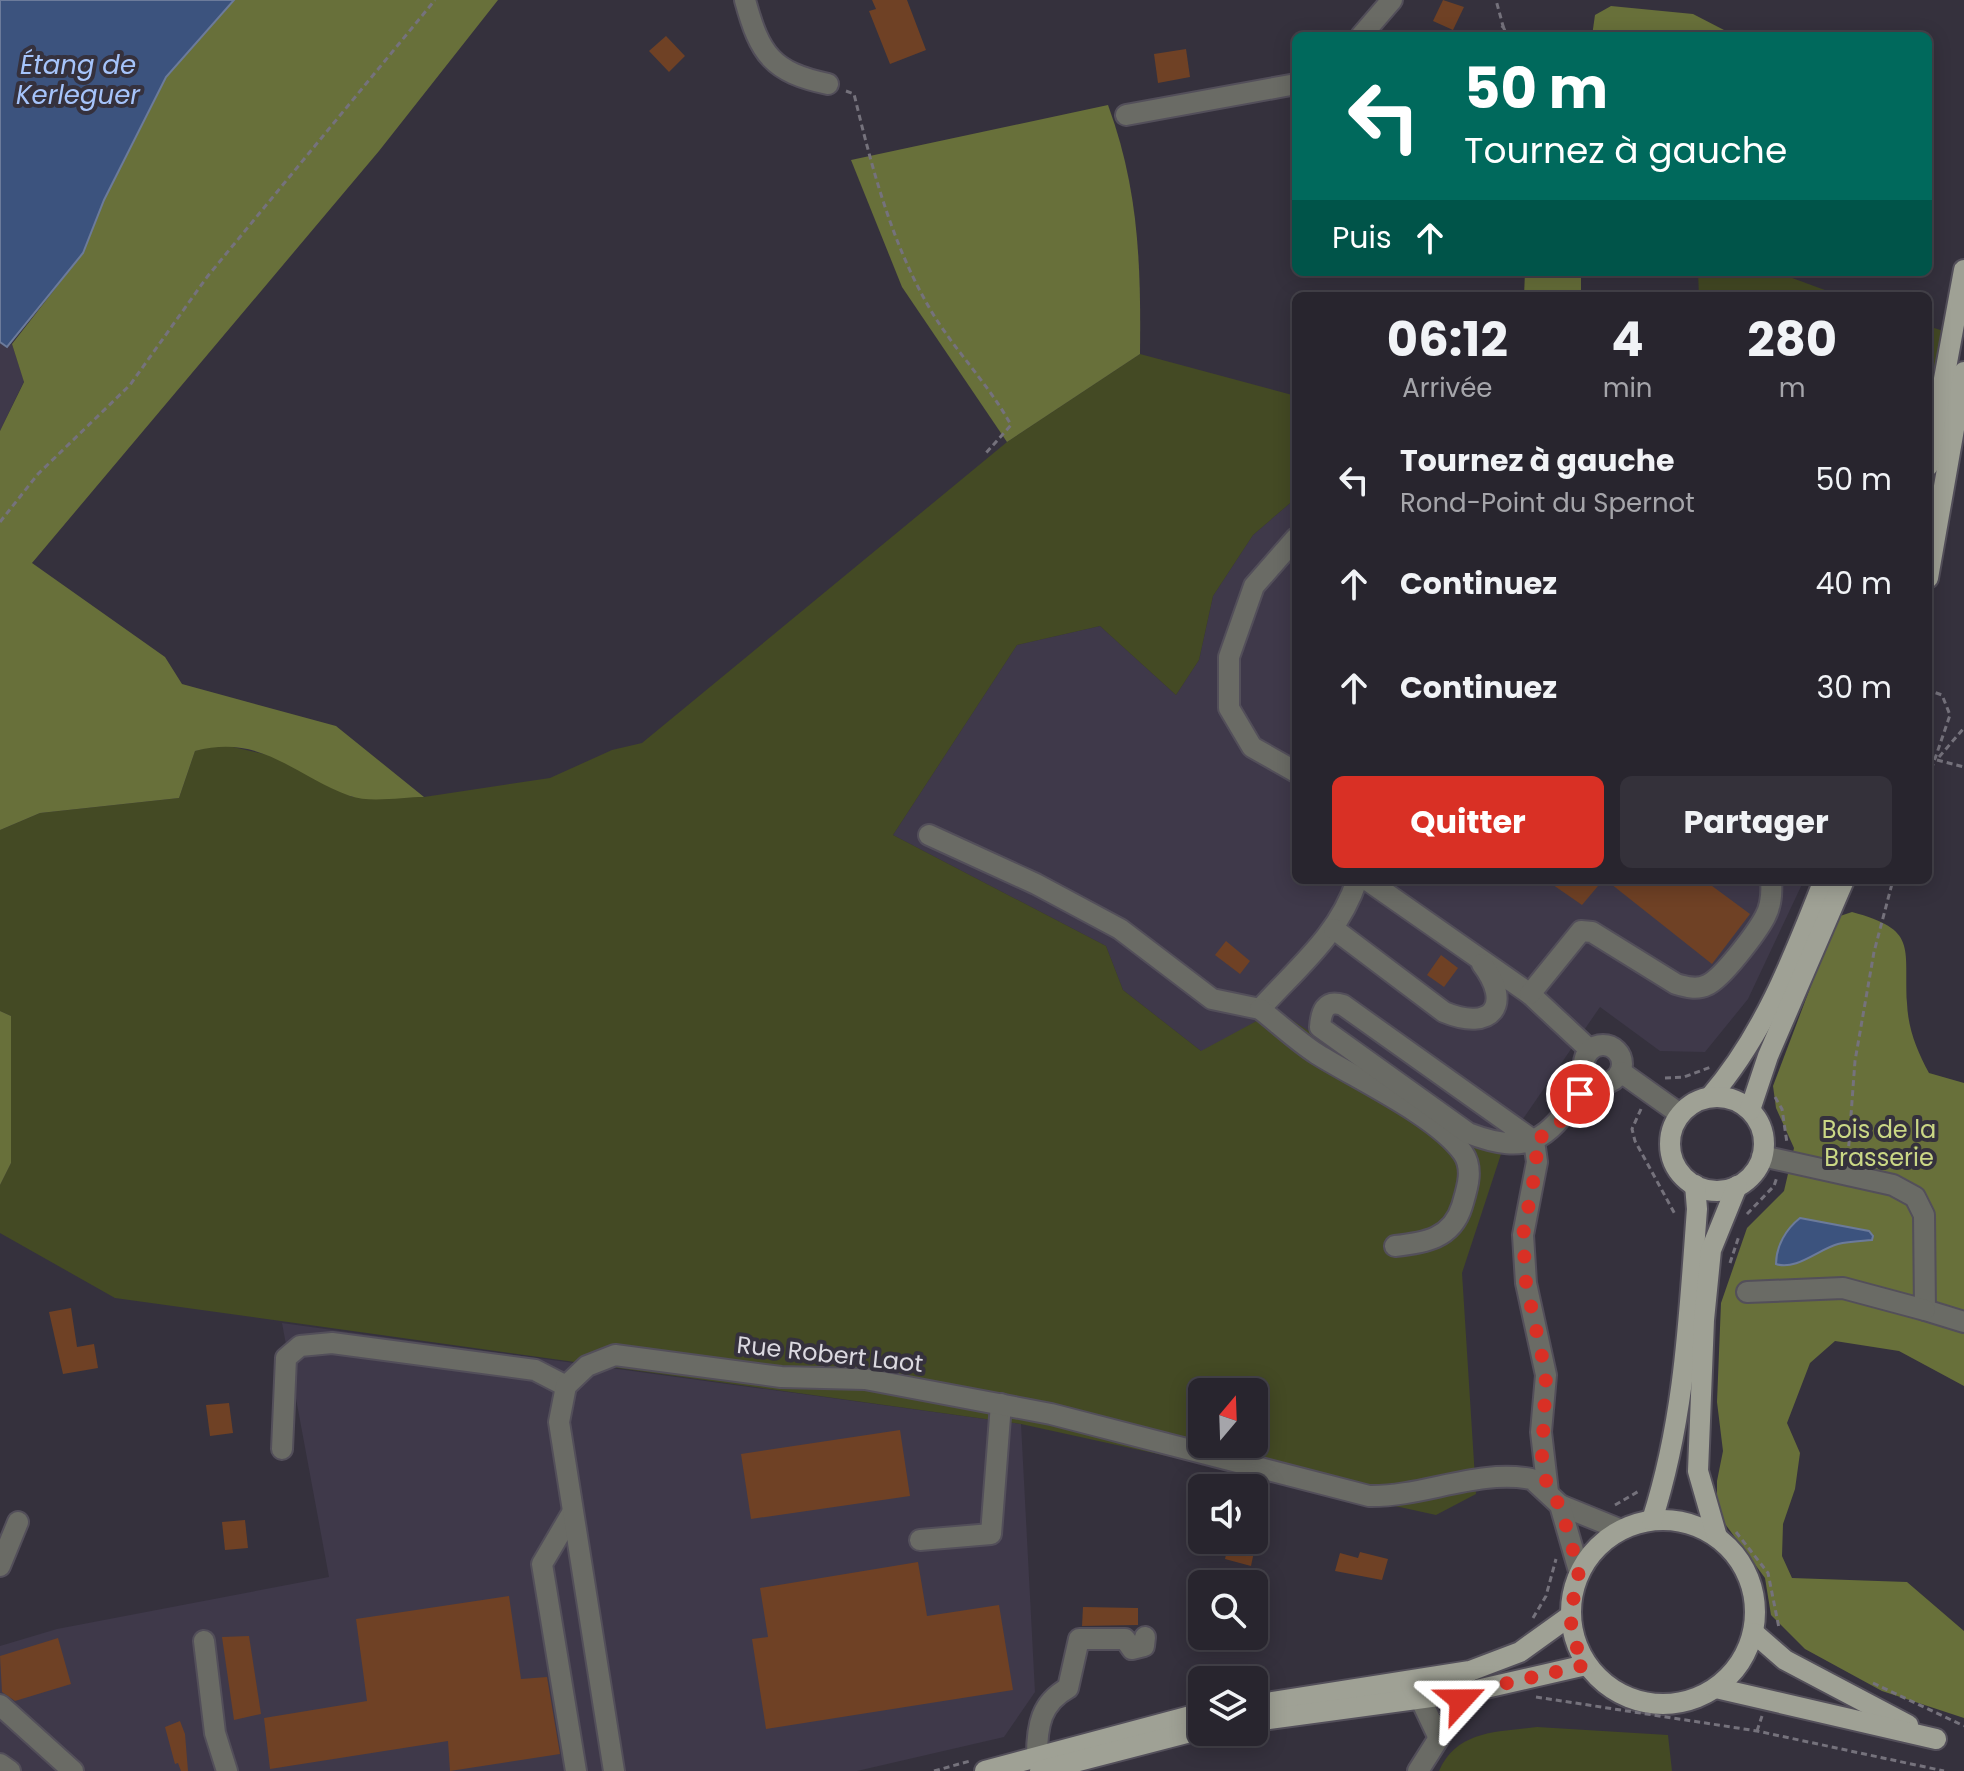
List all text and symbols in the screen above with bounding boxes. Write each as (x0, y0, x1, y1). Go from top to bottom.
water label: Étang de Kerleguer (16, 47, 141, 113)
text: 50 m (1464, 49, 1608, 128)
icon: left (1332, 64, 1436, 168)
text: Tournez à gauche (1464, 125, 1787, 176)
text: Puis (1332, 216, 1392, 259)
icon: ahead (1408, 216, 1452, 260)
text: 06:12 (1387, 306, 1508, 373)
text: 4 (1611, 306, 1644, 373)
text: 280 (1747, 306, 1837, 373)
text: Arrivée (1402, 370, 1492, 406)
text: min (1603, 370, 1652, 406)
text: m (1779, 370, 1806, 406)
text: Tournez à gauche (1400, 439, 1674, 482)
icon: left (1332, 458, 1376, 502)
text: 50 m (1815, 458, 1892, 501)
text: Rond-Point du Spernot (1400, 485, 1695, 521)
icon: ahead (1332, 562, 1376, 606)
text: Continuez (1400, 562, 1557, 605)
text: 40 m (1815, 562, 1892, 605)
icon: ahead (1332, 666, 1376, 710)
text: Continuez (1400, 666, 1557, 709)
text: 30 m (1817, 666, 1892, 709)
button: Quitter (1332, 776, 1604, 868)
button: Partager (1620, 776, 1892, 868)
pin (1546, 1060, 1614, 1128)
icon: arrive (1558, 1072, 1602, 1116)
park label: Bois de la Brasserie (1822, 1113, 1936, 1174)
street label: Rue Robert Laot (735, 1328, 925, 1380)
north arrow (1188, 1378, 1268, 1458)
map controls (1188, 1378, 1268, 1746)
button: sound (1188, 1474, 1268, 1554)
button: search (1188, 1570, 1268, 1650)
position arrow (1419, 1658, 1503, 1742)
button: layers (1188, 1666, 1268, 1746)

